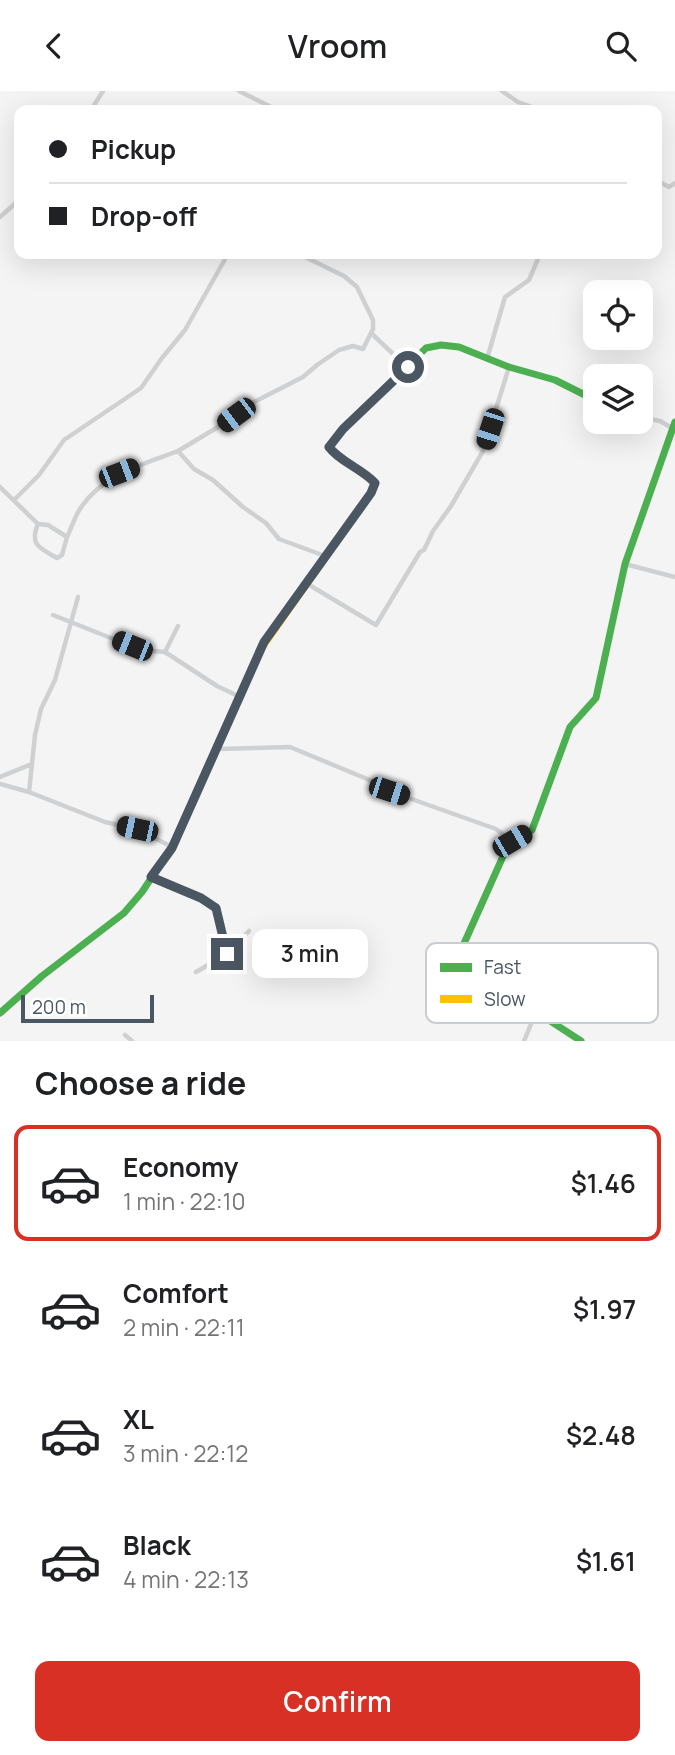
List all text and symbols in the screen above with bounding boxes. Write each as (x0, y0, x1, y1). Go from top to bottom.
text: Vroom (288, 24, 387, 68)
icon: back (35, 27, 73, 65)
icon: search (602, 27, 640, 65)
text: Pickup (91, 131, 176, 167)
text: Drop-off (91, 198, 197, 234)
map controls (583, 280, 653, 434)
button: locate (583, 280, 653, 350)
route start (392, 351, 424, 383)
button: layers (583, 364, 653, 434)
car (213, 394, 260, 436)
car (474, 406, 507, 452)
car (96, 456, 143, 490)
car (109, 628, 156, 664)
car (366, 775, 413, 807)
car (115, 814, 160, 844)
car (489, 821, 536, 861)
callout: 3 min (252, 929, 367, 979)
text: 3 min (281, 937, 339, 969)
route end (211, 938, 243, 970)
legend (426, 943, 658, 1023)
text: Fast (484, 954, 521, 980)
text: Slow (484, 986, 526, 1012)
scale bar (21, 992, 154, 1024)
text: 200 m (32, 994, 86, 1020)
text: Choose a ride (35, 1061, 246, 1105)
text: Economy (123, 1149, 238, 1185)
icon: car (39, 1152, 102, 1215)
text: $1.46 (571, 1165, 636, 1201)
text: 1 min · 22:10 (123, 1185, 246, 1217)
text: Comfort (123, 1275, 229, 1311)
icon: car (39, 1278, 102, 1341)
text: $1.97 (573, 1291, 636, 1327)
text: 2 min · 22:11 (123, 1311, 245, 1343)
text: XL (123, 1401, 154, 1437)
icon: car (39, 1404, 102, 1467)
text: $2.48 (566, 1417, 636, 1453)
text: 3 min · 22:12 (123, 1437, 248, 1469)
text: Black (123, 1527, 191, 1563)
icon: car (39, 1530, 102, 1593)
text: $1.61 (576, 1543, 636, 1579)
text: 4 min · 22:13 (123, 1563, 249, 1595)
button: Confirm (35, 1661, 640, 1741)

